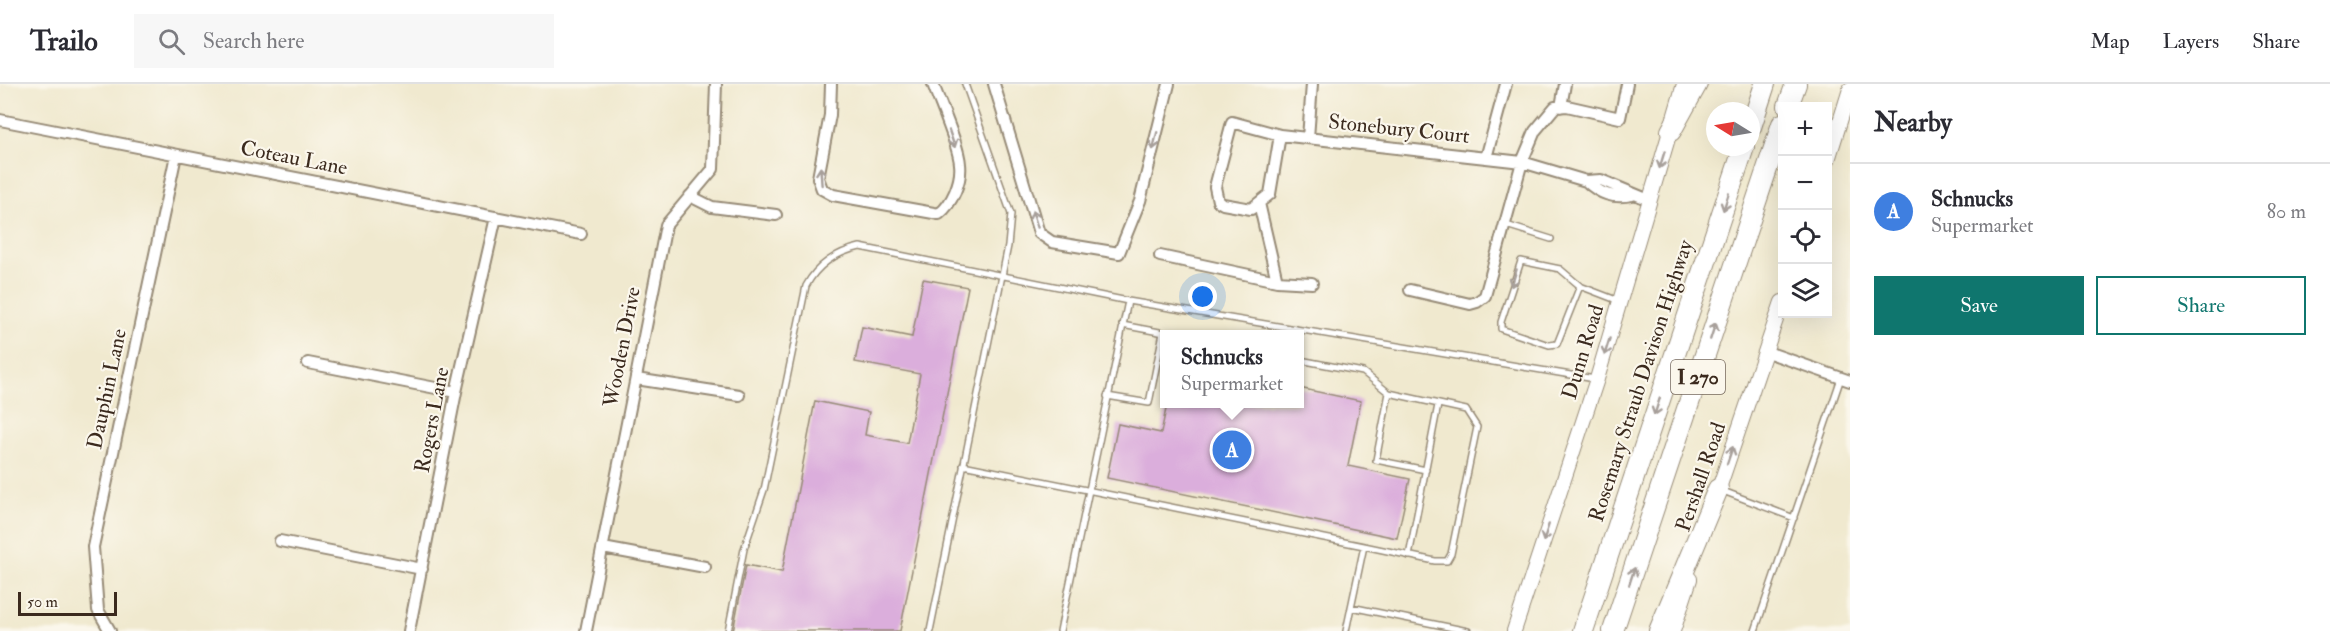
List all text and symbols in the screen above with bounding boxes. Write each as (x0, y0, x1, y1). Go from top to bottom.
search box (134, 14, 554, 68)
text: Trailo (30, 24, 98, 59)
icon: search (155, 25, 188, 58)
text: Search here (203, 27, 304, 55)
text: Map (2090, 28, 2130, 55)
text: Layers (2163, 28, 2219, 55)
text: Share (2252, 28, 2300, 55)
north arrow (1706, 102, 1760, 156)
map controls (1778, 102, 1832, 318)
button: + (1778, 102, 1832, 156)
text: Nearby (1874, 107, 1952, 139)
street label: Stonebury Court (1327, 108, 1471, 150)
one-way arrow (947, 129, 958, 148)
one-way arrow (1148, 131, 1160, 150)
street label: Coteau Lane (238, 134, 350, 182)
one-way arrow (1656, 150, 1667, 169)
button: − (1778, 156, 1832, 210)
one-way arrow (815, 167, 826, 186)
text: Schnucks (1931, 185, 2013, 213)
one-way arrow (1719, 193, 1730, 211)
text: A (1887, 199, 1900, 224)
text: 80 m (2267, 199, 2306, 224)
one-way arrow (1029, 210, 1040, 229)
button: locate (1778, 210, 1832, 264)
text: Supermarket (1931, 213, 2034, 238)
street label: Rosemary Straub Davison Highway (1583, 236, 1700, 525)
button: layers (1778, 264, 1832, 318)
one-way arrow (1508, 268, 1519, 287)
button: Save (1874, 276, 2084, 335)
button: Share (2096, 276, 2306, 335)
your location (1188, 282, 1217, 311)
street label: Wooden Drive (597, 284, 647, 411)
street label: Dunn Road (1556, 301, 1610, 403)
one-way arrow (1709, 322, 1720, 341)
street label: Dauphin Lane (81, 326, 133, 452)
popup (1160, 330, 1304, 408)
one-way arrow (1601, 337, 1612, 356)
text: Schnucks (1181, 343, 1263, 371)
road number: I 270 (1671, 360, 1725, 394)
street label: Rogers Lane (409, 365, 455, 475)
text: Supermarket (1181, 371, 1283, 396)
one-way arrow (1651, 397, 1662, 416)
street label: Pershall Road (1670, 418, 1733, 535)
pin: A (1212, 428, 1252, 472)
one-way arrow (1726, 447, 1737, 465)
one-way arrow (1540, 523, 1551, 542)
one-way arrow (1627, 567, 1638, 585)
scale bar (18, 589, 117, 616)
text: 50 m (27, 592, 58, 612)

